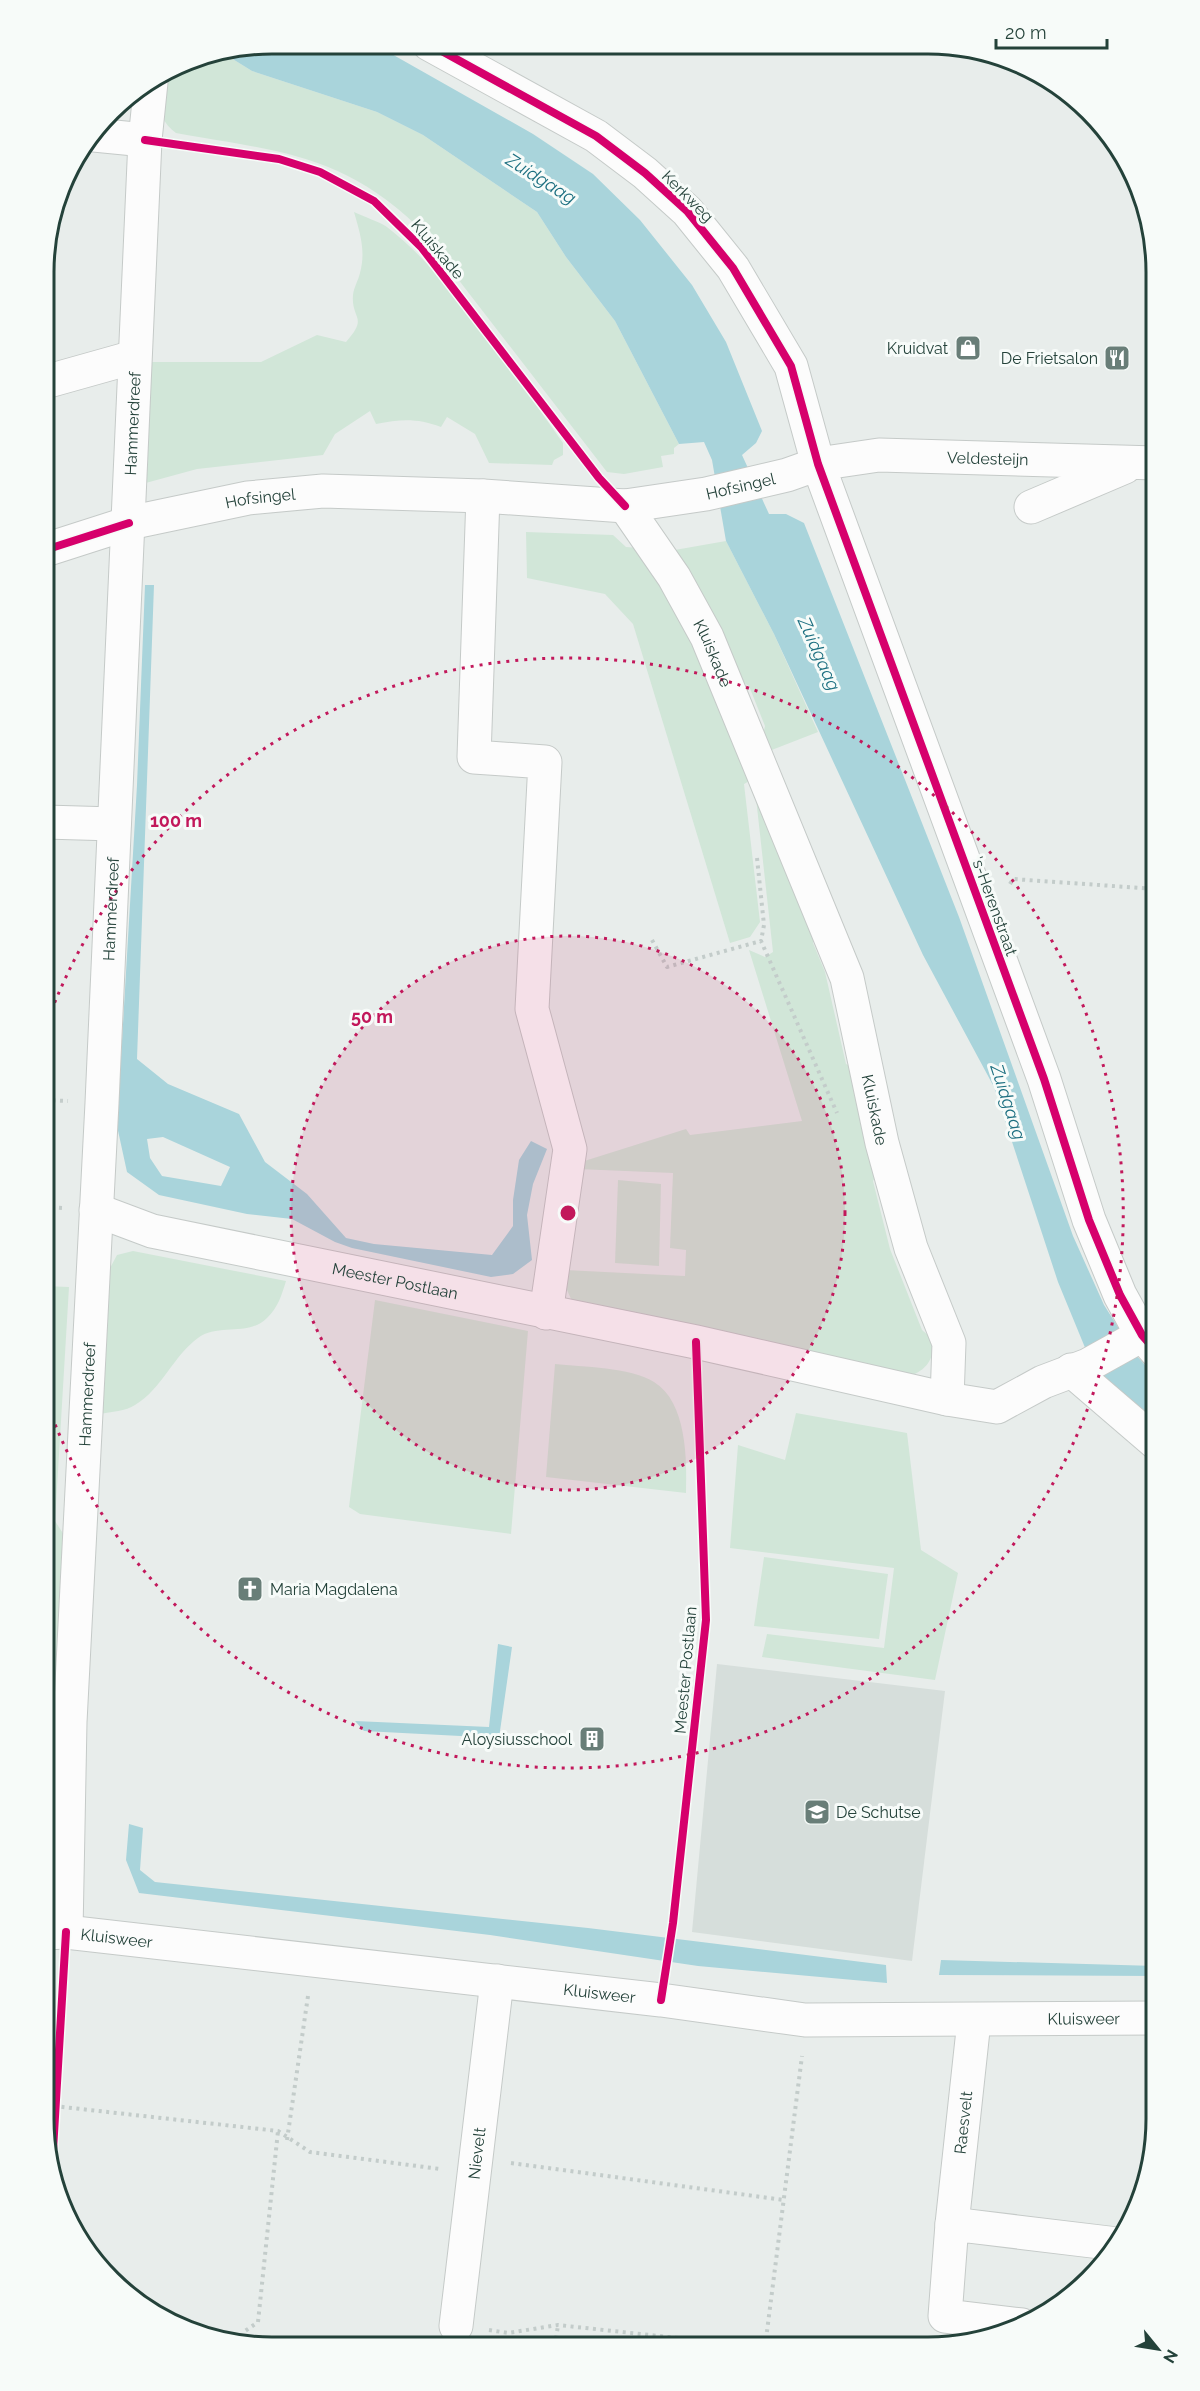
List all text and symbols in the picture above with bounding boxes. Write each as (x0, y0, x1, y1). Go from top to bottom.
scale bar (996, 12, 1107, 50)
text: 20 m (1005, 22, 1047, 43)
water label: Zuidgaag (502, 148, 580, 208)
street label: Kerkweg (658, 167, 717, 226)
street label: Kluiskade (407, 216, 468, 283)
shop icon: Kruidvat (953, 333, 983, 363)
place label: Kruidvat (887, 339, 949, 358)
restaurant icon: De Frietsalon (1102, 343, 1132, 373)
place label: De Frietsalon (1001, 349, 1098, 368)
street label: Hammerdreef (121, 370, 145, 476)
street label: Veldesteijn (947, 448, 1029, 469)
street label: Hofsingel (704, 469, 778, 504)
street label: Hofsingel (224, 485, 297, 513)
water label: Zuidgaag (794, 613, 845, 694)
street label: Kluiskade (689, 616, 736, 690)
text: 100 m (150, 810, 202, 831)
street label: 's-Herenstraat (968, 854, 1021, 959)
street label: Hammerdreef (99, 856, 123, 961)
text: 50 m (351, 1006, 393, 1027)
water label: Zuidgaag (986, 1060, 1031, 1143)
street label: Kluiskade (858, 1073, 891, 1147)
centre of rings (558, 1203, 578, 1223)
street label: Meester Postlaan (330, 1259, 460, 1303)
street label: Hammerdreef (75, 1341, 100, 1447)
church icon: Maria Magdalena (235, 1574, 265, 1604)
place label: Maria Magdalena (270, 1580, 398, 1599)
street label: Meester Postlaan (670, 1606, 701, 1735)
building icon: Aloysiusschool (577, 1724, 607, 1754)
place label: Aloysiusschool (461, 1730, 573, 1749)
school or university icon: De Schutse (802, 1797, 832, 1827)
place label: De Schutse (836, 1803, 921, 1822)
street label: Kluisweer (80, 1925, 154, 1952)
street label: Kluisweer (562, 1980, 637, 2007)
street label: Kluisweer (1047, 2009, 1120, 2029)
street label: Raesvelt (951, 2089, 976, 2155)
street label: Nievelt (465, 2126, 490, 2180)
north arrow (1128, 2319, 1188, 2379)
text: N (1159, 2346, 1182, 2366)

